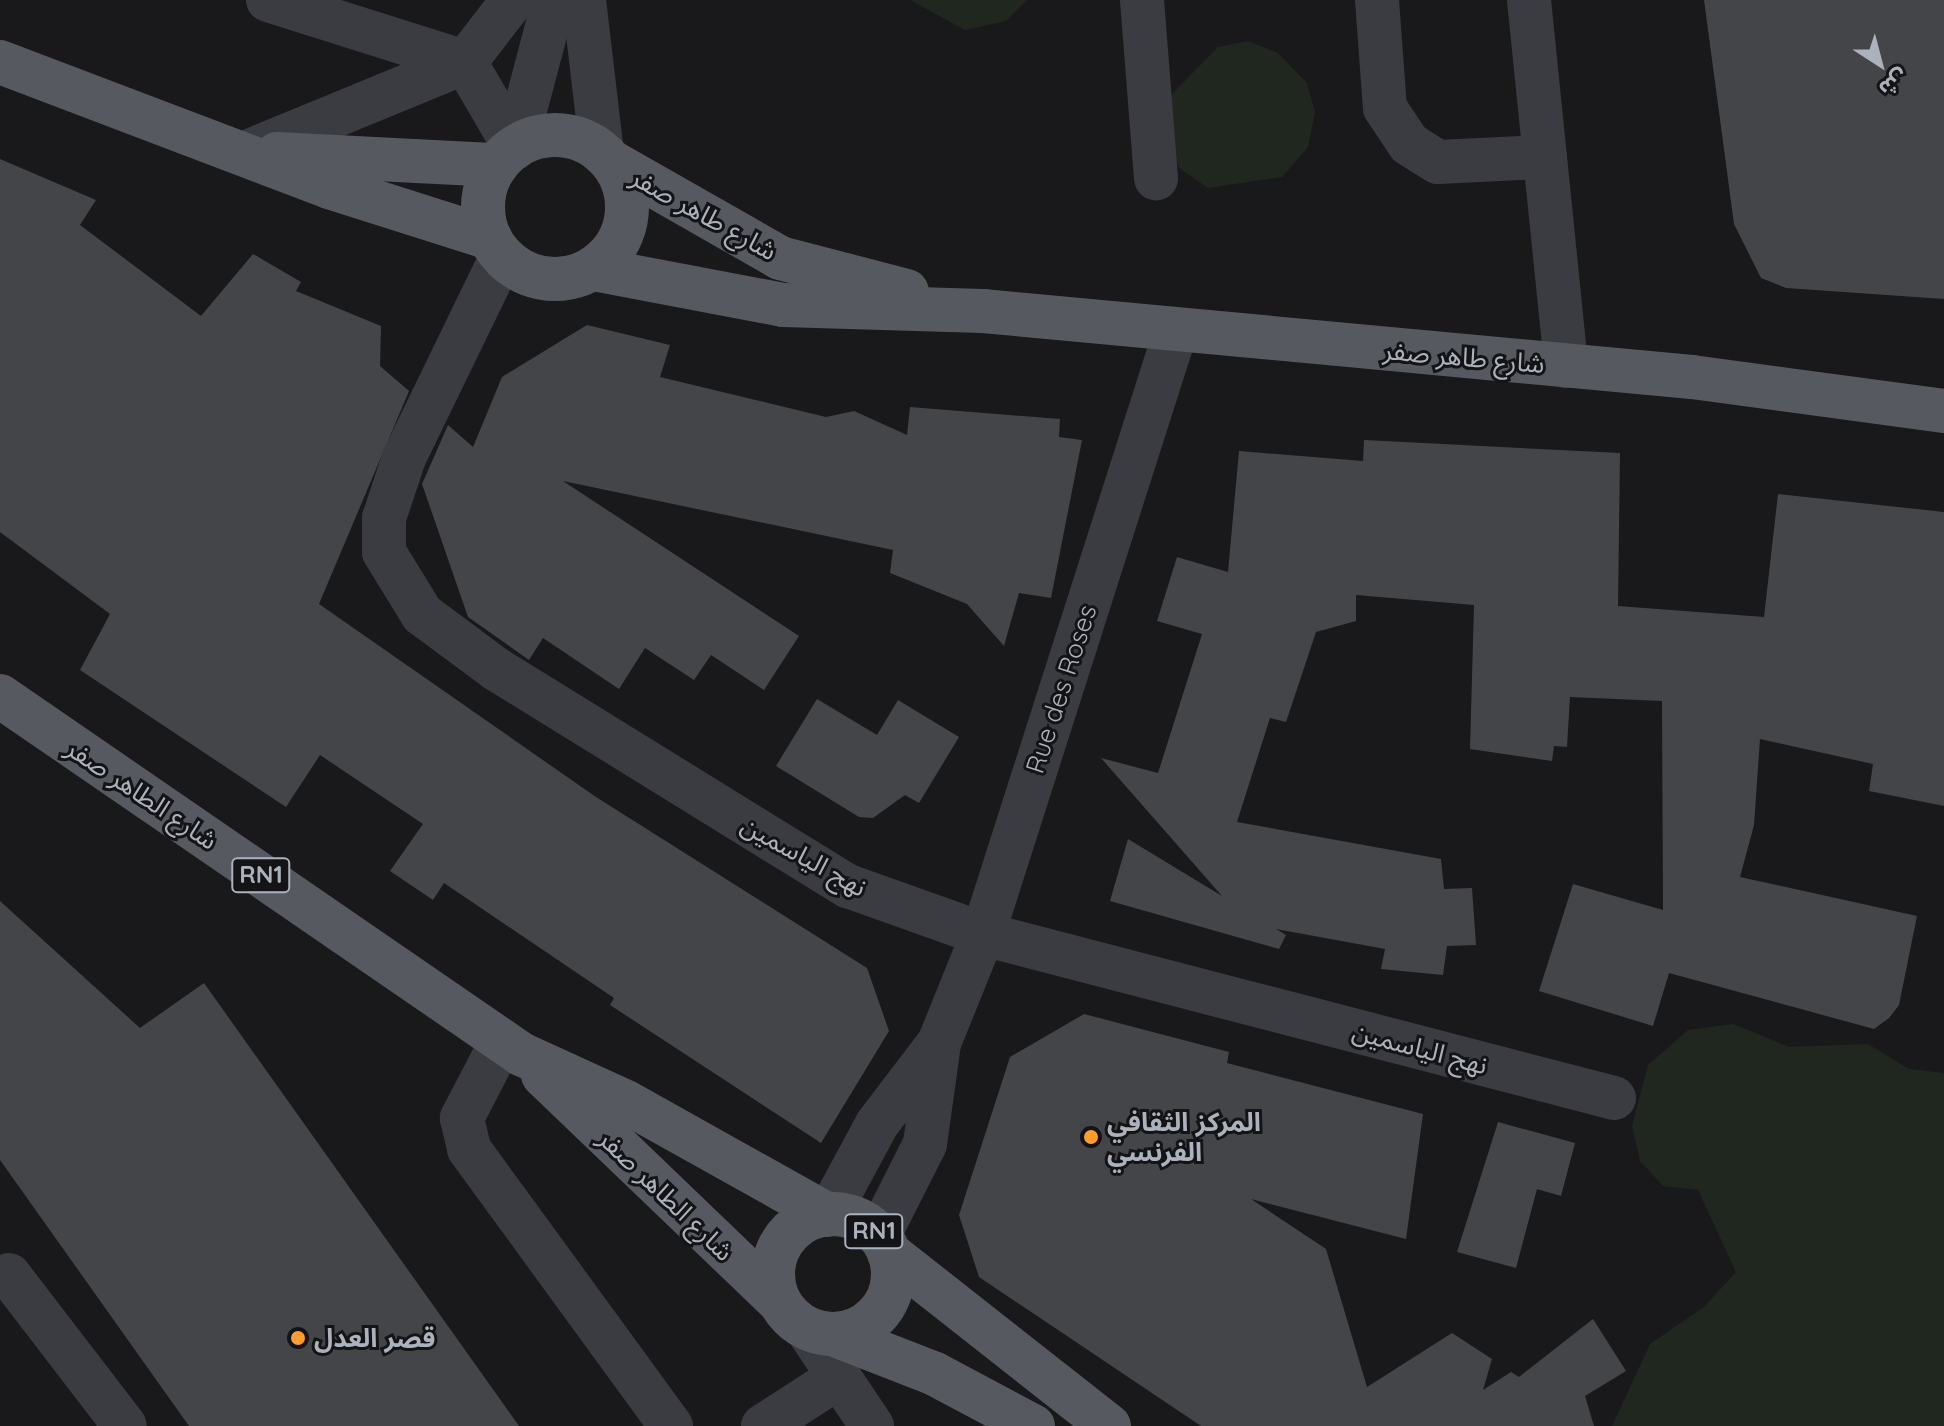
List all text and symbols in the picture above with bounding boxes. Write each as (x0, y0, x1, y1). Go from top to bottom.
north arrow (1840, 24, 1920, 104)
text: ش (1874, 63, 1915, 104)
street label: شارع طاهر صفر (626, 161, 782, 267)
street label: شارع طاهر صفر (1382, 334, 1546, 380)
street label: Rue des Roses (1019, 601, 1103, 777)
street label: شارع الطاهر صفر (60, 732, 224, 856)
street label: نهج الياسمين (736, 809, 872, 903)
road number: RN1 (231, 855, 291, 895)
street label: نهج الياسمين (1349, 1015, 1491, 1081)
place label: المركز الثقافي الفرنسي (1107, 1106, 1261, 1168)
street label: شارع الطاهر صفر (592, 1123, 740, 1267)
marker: المركز الثقافي الفرنسي (1082, 1128, 1100, 1146)
road number: RN1 (844, 1211, 904, 1251)
place label: قصر العدل (314, 1322, 435, 1354)
marker: قصر العدل (289, 1329, 307, 1347)

